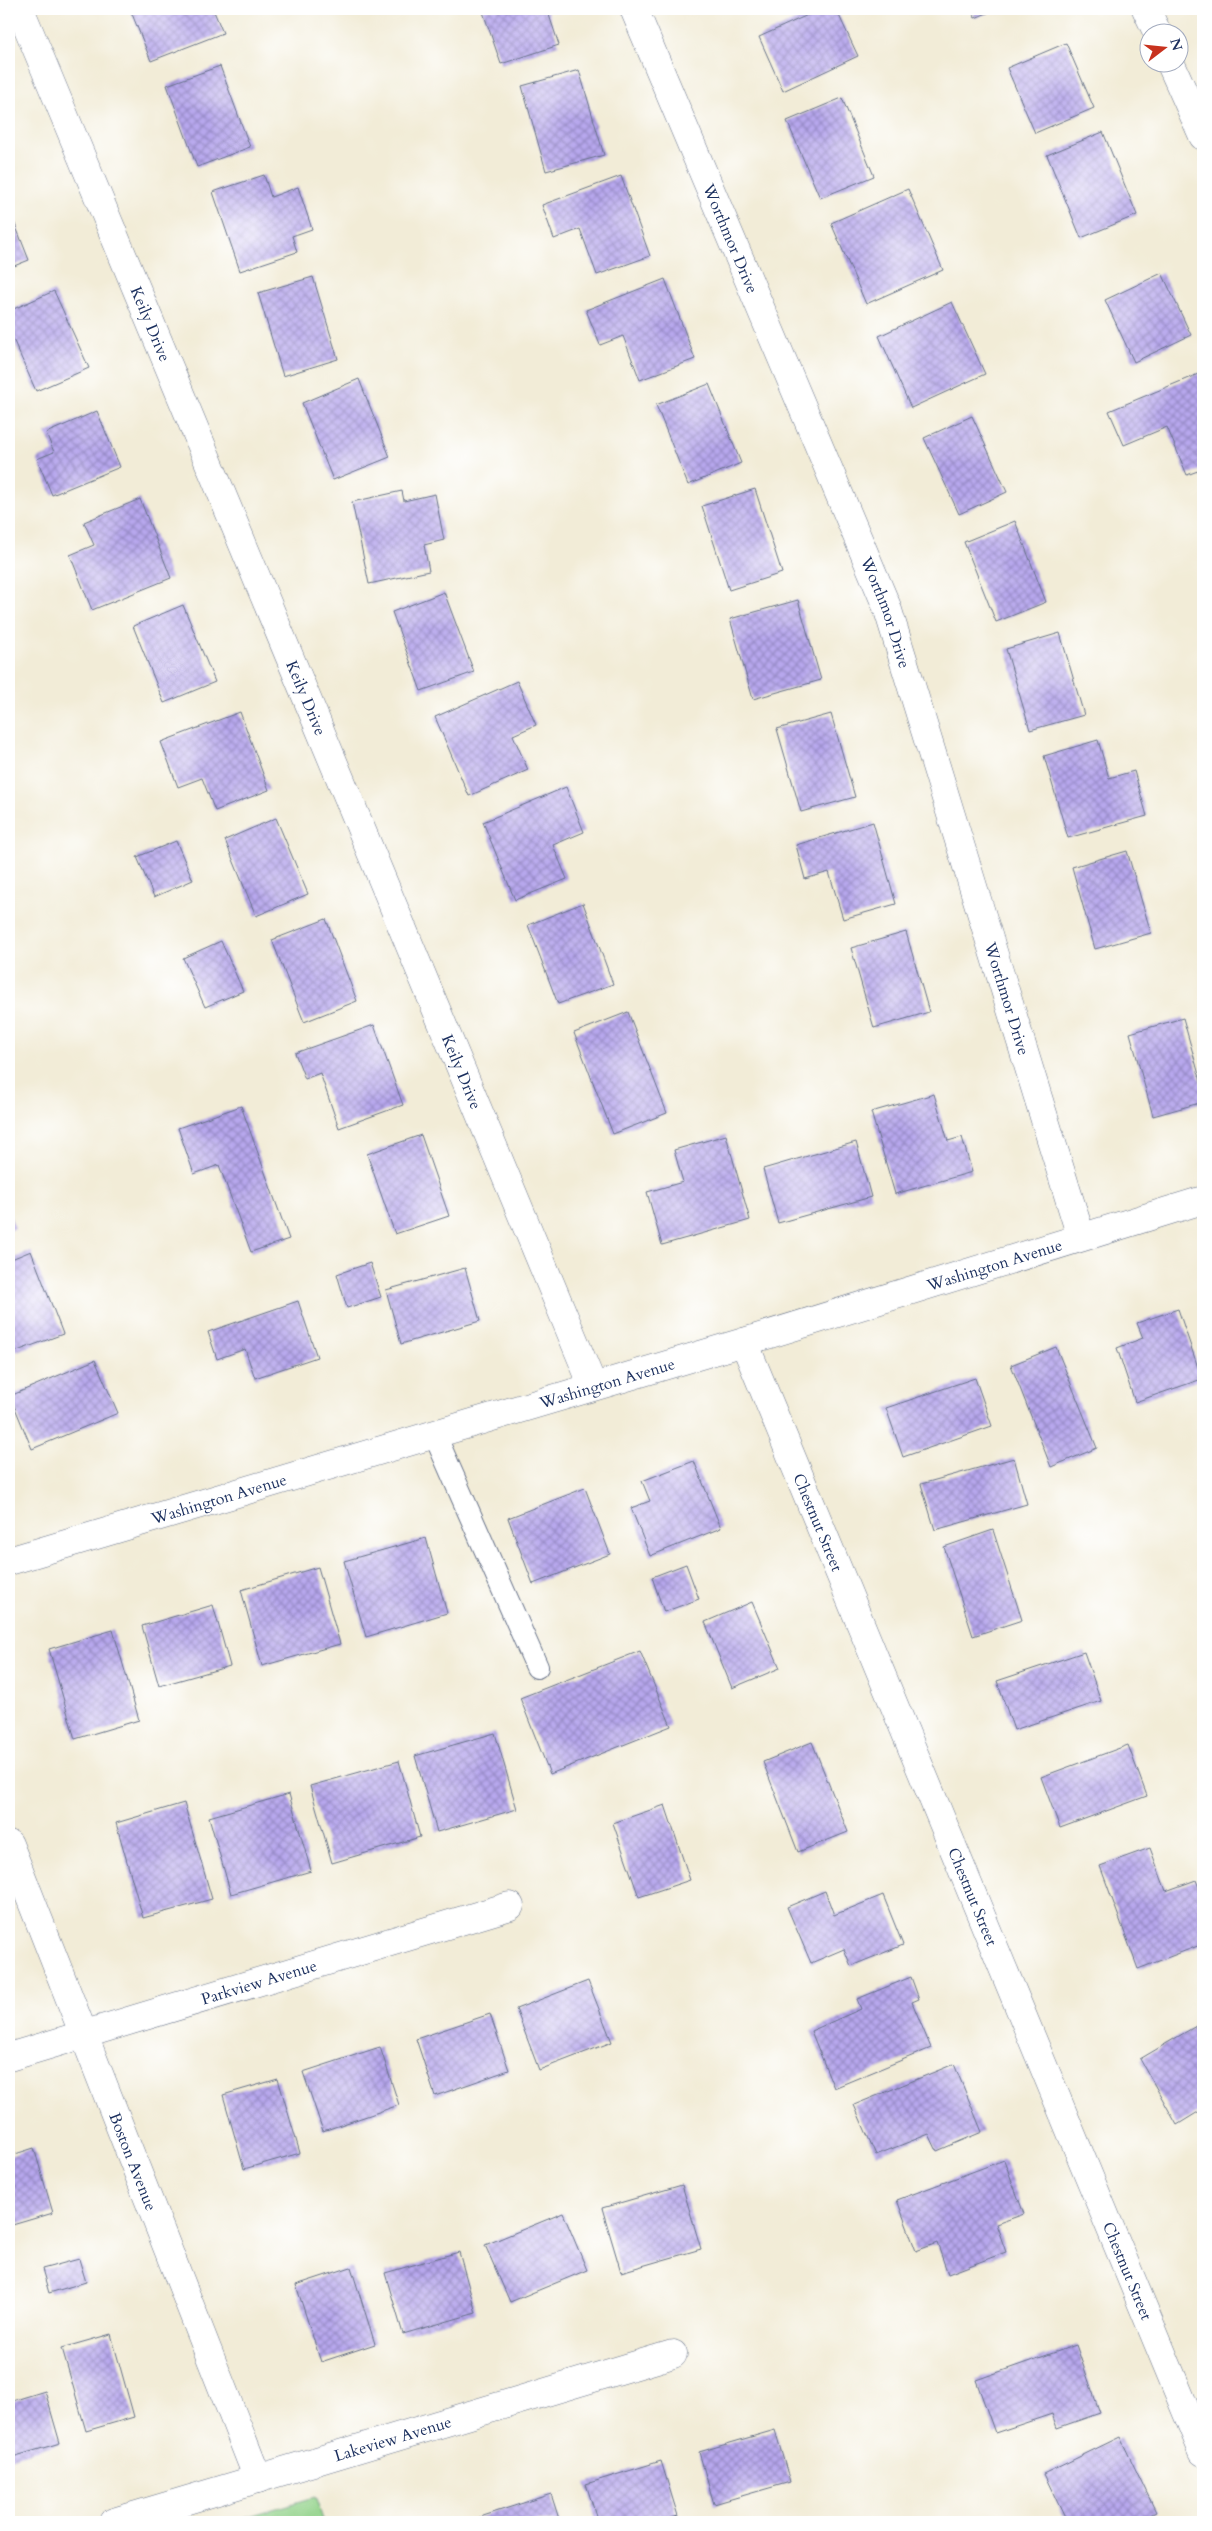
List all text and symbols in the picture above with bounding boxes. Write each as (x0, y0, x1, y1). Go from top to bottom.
north arrow (1140, 22, 1190, 72)
text: N (1165, 36, 1187, 53)
street label: Worthmor Drive (697, 180, 763, 297)
street label: Keily Drive (125, 283, 175, 365)
street label: Worthmor Drive (855, 553, 915, 671)
street label: Keily Drive (280, 657, 331, 739)
street label: Worthmor Drive (979, 939, 1034, 1058)
street label: Keily Drive (436, 1031, 487, 1113)
street label: Washington Avenue (923, 1234, 1065, 1297)
street label: Washington Avenue (536, 1353, 678, 1415)
street label: Washington Avenue (148, 1469, 290, 1530)
street label: Chestnut Street (787, 1470, 848, 1575)
street label: Chestnut Street (942, 1844, 1002, 1949)
street label: Parkview Avenue (199, 1955, 320, 2010)
street label: Boston Avenue (103, 2109, 162, 2214)
street label: Chestnut Street (1097, 2219, 1157, 2324)
street label: Lakeview Avenue (332, 2411, 454, 2467)

